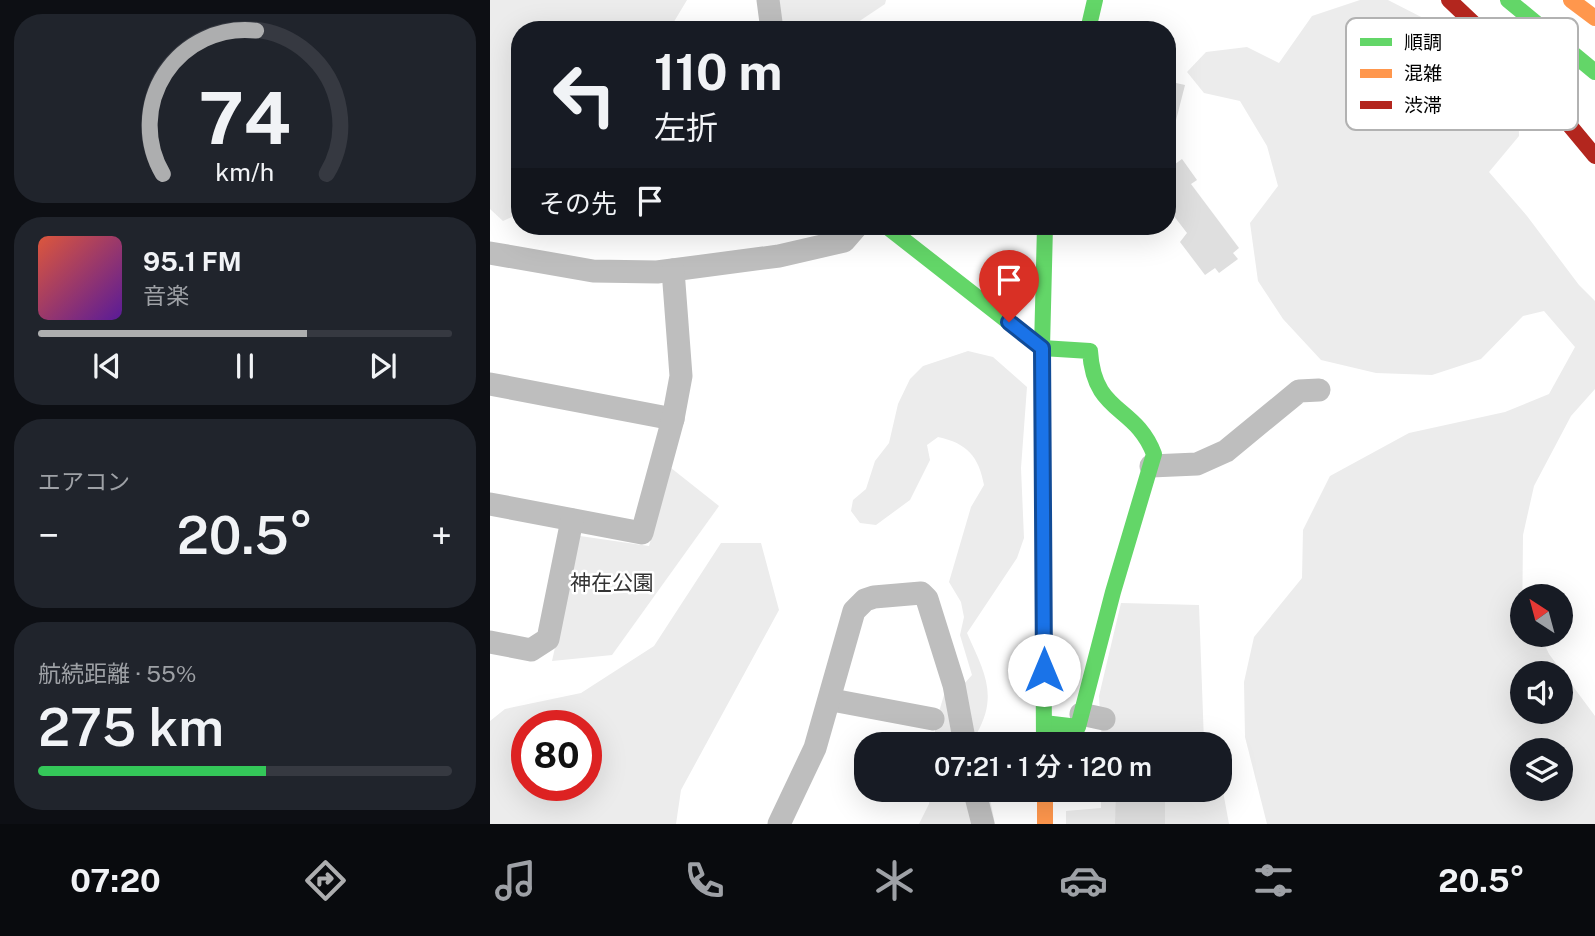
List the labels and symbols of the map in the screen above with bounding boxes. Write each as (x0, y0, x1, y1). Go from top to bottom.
legend (1346, 18, 1578, 130)
text: 順調 (1404, 31, 1442, 53)
text: 混雑 (1404, 62, 1442, 84)
text: 渋滞 (1404, 94, 1442, 116)
pin (979, 250, 1039, 322)
park label: 神在公園 (570, 570, 654, 595)
north arrow (1510, 584, 1573, 648)
position arrow (1007, 633, 1081, 707)
speed limit sign: 80 (511, 710, 602, 801)

